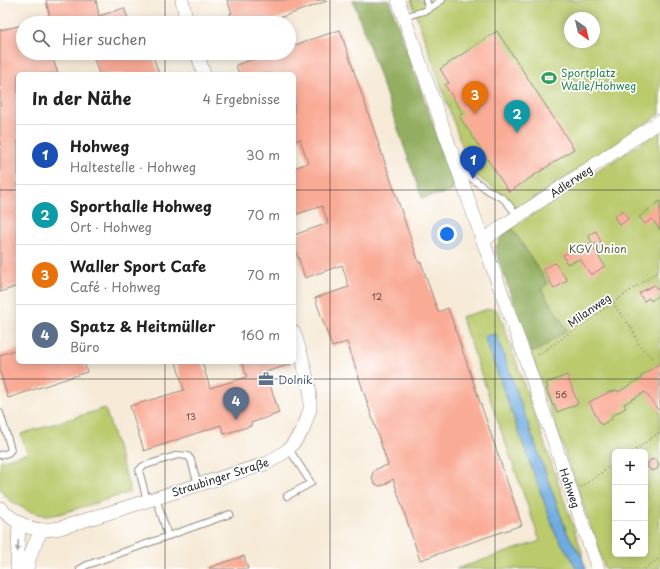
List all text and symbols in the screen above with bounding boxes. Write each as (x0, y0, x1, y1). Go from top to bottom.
north arrow (564, 12, 600, 48)
search box (16, 16, 296, 60)
icon: search (30, 27, 52, 49)
text: Hier suchen (62, 27, 147, 50)
place label: Sportplatz Walle/Hohweg (561, 64, 636, 94)
sports icon: Sportplatz Walle/Hohweg (540, 69, 558, 87)
pin: 3 (462, 81, 488, 114)
text: In der Nähe (32, 85, 131, 111)
text: 4 Ergebnisse (203, 89, 280, 108)
pin: 2 (504, 100, 530, 133)
text: Hohweg (70, 134, 129, 157)
text: 1 (42, 145, 48, 164)
text: 30 m (246, 145, 280, 164)
pin: 1 (460, 146, 486, 179)
text: Haltestelle · Hohweg (70, 157, 196, 176)
street label: Adlerweg (546, 160, 596, 202)
text: Sporthalle Hohweg (70, 194, 212, 217)
text: 2 (40, 205, 50, 224)
text: 70 m (247, 205, 280, 224)
text: Ort · Hohweg (70, 217, 152, 236)
your location (437, 224, 457, 244)
park label: KGV Union (569, 240, 627, 257)
text: Waller Sport Cafe (70, 254, 206, 277)
text: 3 (41, 265, 49, 284)
text: 70 m (247, 265, 280, 284)
text: Café · Hohweg (70, 277, 161, 296)
house number: 12 (372, 289, 382, 303)
street label: Milanweg (564, 289, 614, 331)
text: Spatz & Heitmüller (70, 314, 216, 337)
text: 4 (41, 325, 49, 344)
text: 160 m (241, 325, 280, 344)
text: Büro (70, 337, 99, 356)
office icon: Dolnik (257, 370, 275, 388)
place label: Dolnik (278, 371, 313, 388)
pin: 4 (223, 387, 249, 420)
house number: 56 (555, 387, 567, 401)
house number: 13 (186, 409, 196, 423)
map controls (612, 449, 648, 557)
button: + (612, 449, 648, 485)
street label: Straubinger Straße (169, 453, 271, 501)
street label: Hohweg (555, 466, 585, 510)
button: − (612, 485, 648, 521)
button: locate (612, 521, 648, 557)
one-way arrow (14, 540, 21, 552)

